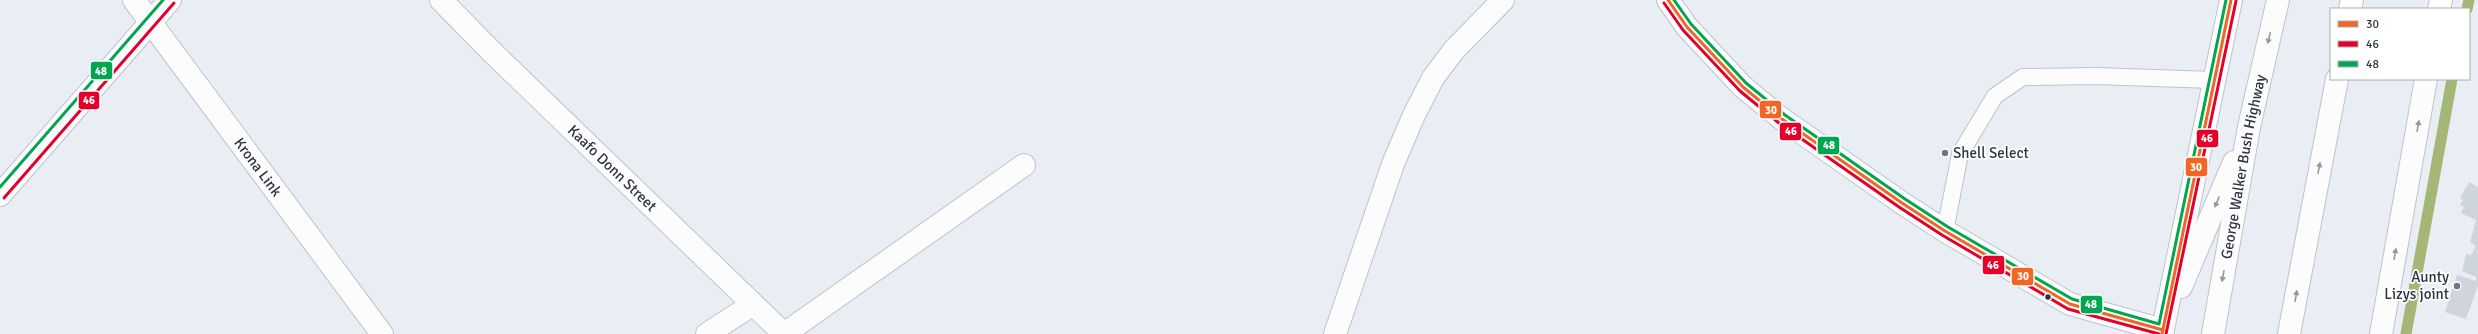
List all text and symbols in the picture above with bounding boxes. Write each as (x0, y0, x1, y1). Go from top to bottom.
legend (2330, 8, 2470, 80)
text: 30 (2366, 17, 2379, 32)
one-way arrow (2266, 32, 2272, 44)
text: 46 (2366, 37, 2379, 52)
text: 48 (2366, 57, 2379, 72)
line badge: 48 (90, 61, 113, 80)
text: 48 (95, 65, 107, 78)
street label: George Walker Bush Highway (2217, 73, 2270, 260)
line badge: 46 (78, 91, 100, 110)
text: 46 (83, 94, 95, 107)
line badge: 30 (1759, 100, 1782, 119)
text: 30 (1765, 104, 1777, 117)
one-way arrow (2415, 120, 2421, 132)
street label: Kaafo Donn Street (564, 121, 660, 215)
line badge: 46 (1779, 122, 1802, 141)
text: 46 (1785, 125, 1797, 138)
line badge: 46 (2196, 129, 2219, 148)
text: 46 (2201, 132, 2213, 145)
street label: Krona Link (230, 134, 286, 200)
line badge: 48 (1817, 136, 1840, 155)
text: 48 (1823, 139, 1835, 152)
place label: Shell Select (1953, 144, 2029, 162)
marker: Shell Select (1940, 148, 1950, 158)
line badge: 30 (2185, 157, 2208, 177)
text: 30 (2190, 161, 2202, 174)
one-way arrow (2317, 162, 2323, 174)
one-way arrow (2214, 196, 2220, 207)
one-way arrow (2392, 248, 2398, 260)
line badge: 46 (1982, 255, 2005, 275)
text: 46 (1987, 259, 1999, 272)
line badge: 30 (2011, 267, 2034, 286)
place label: Aunty Lizys joint (2384, 268, 2449, 303)
one-way arrow (2220, 269, 2226, 282)
text: 30 (2017, 270, 2029, 283)
marker: Aunty Lizys joint (2452, 281, 2462, 291)
one-way arrow (2293, 289, 2299, 302)
unlabelled marker (2043, 292, 2053, 302)
line badge: 48 (2080, 295, 2103, 314)
text: 48 (2085, 298, 2097, 311)

